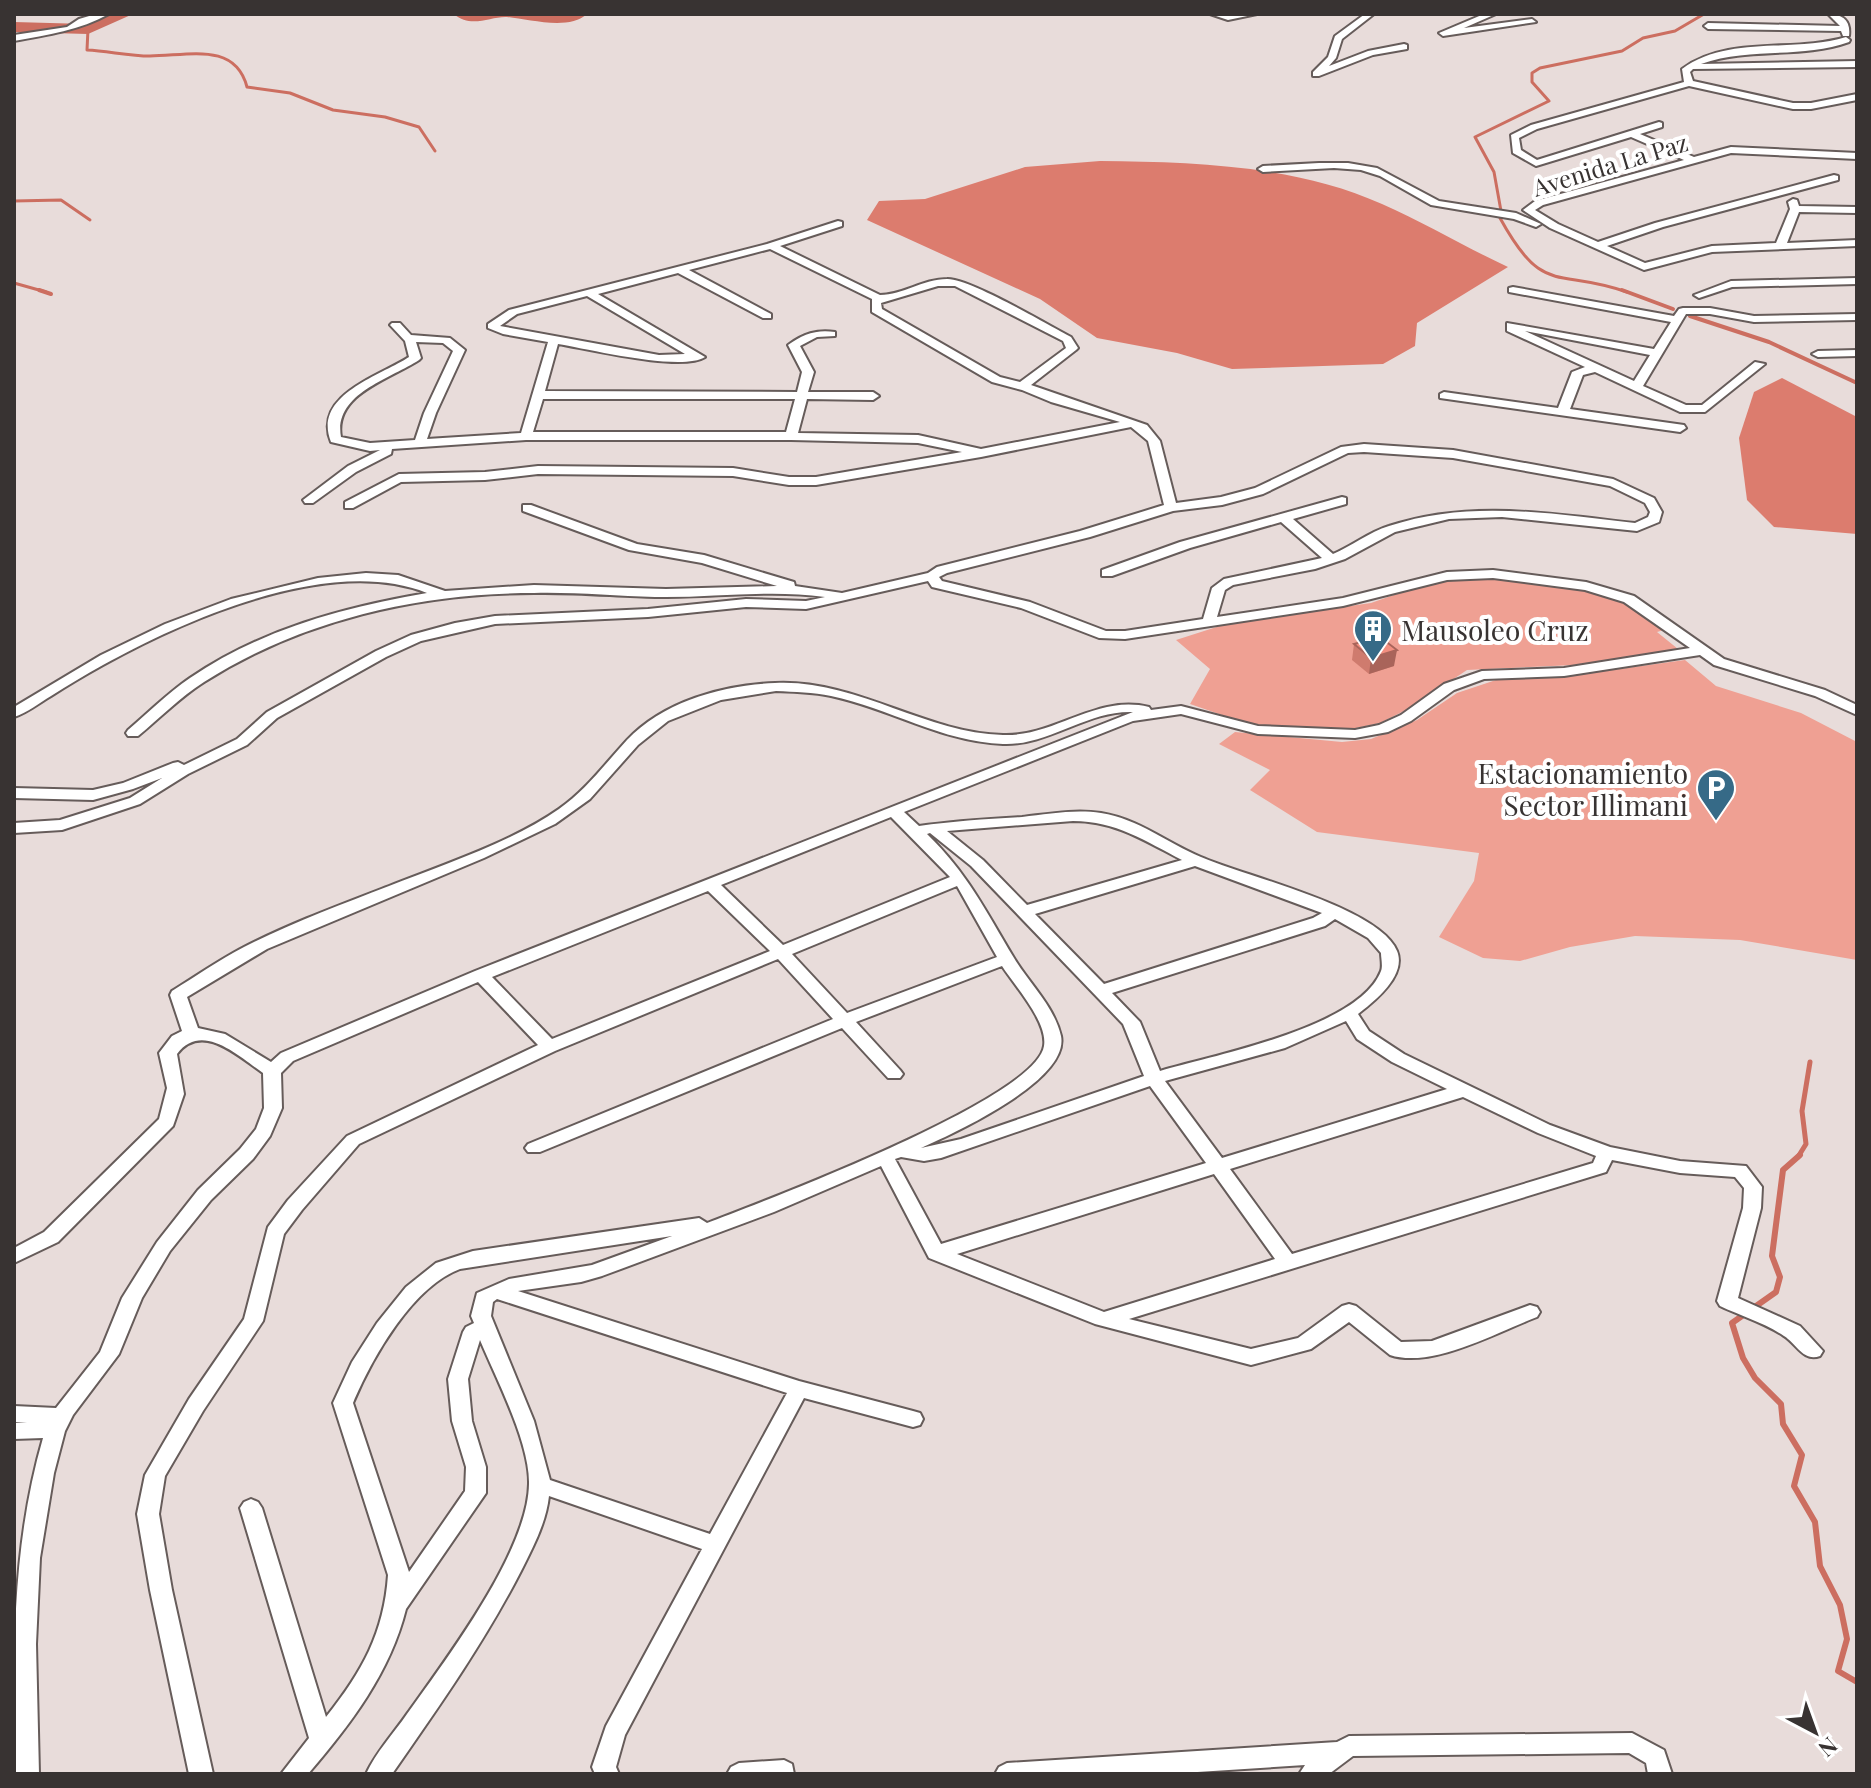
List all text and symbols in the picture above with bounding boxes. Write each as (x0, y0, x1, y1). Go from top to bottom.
street label: Avenida La Paz (1528, 125, 1692, 203)
building icon: Mausoleo Cruz (1352, 608, 1394, 663)
place label: Mausoleo Cruz (1401, 611, 1589, 648)
place label: Estacionamiento Sector Illimani (1478, 754, 1688, 823)
parking icon: Estacionamiento Sector Illimani (1695, 767, 1737, 822)
north arrow (1775, 1692, 1855, 1772)
text: N (1813, 1731, 1845, 1764)

